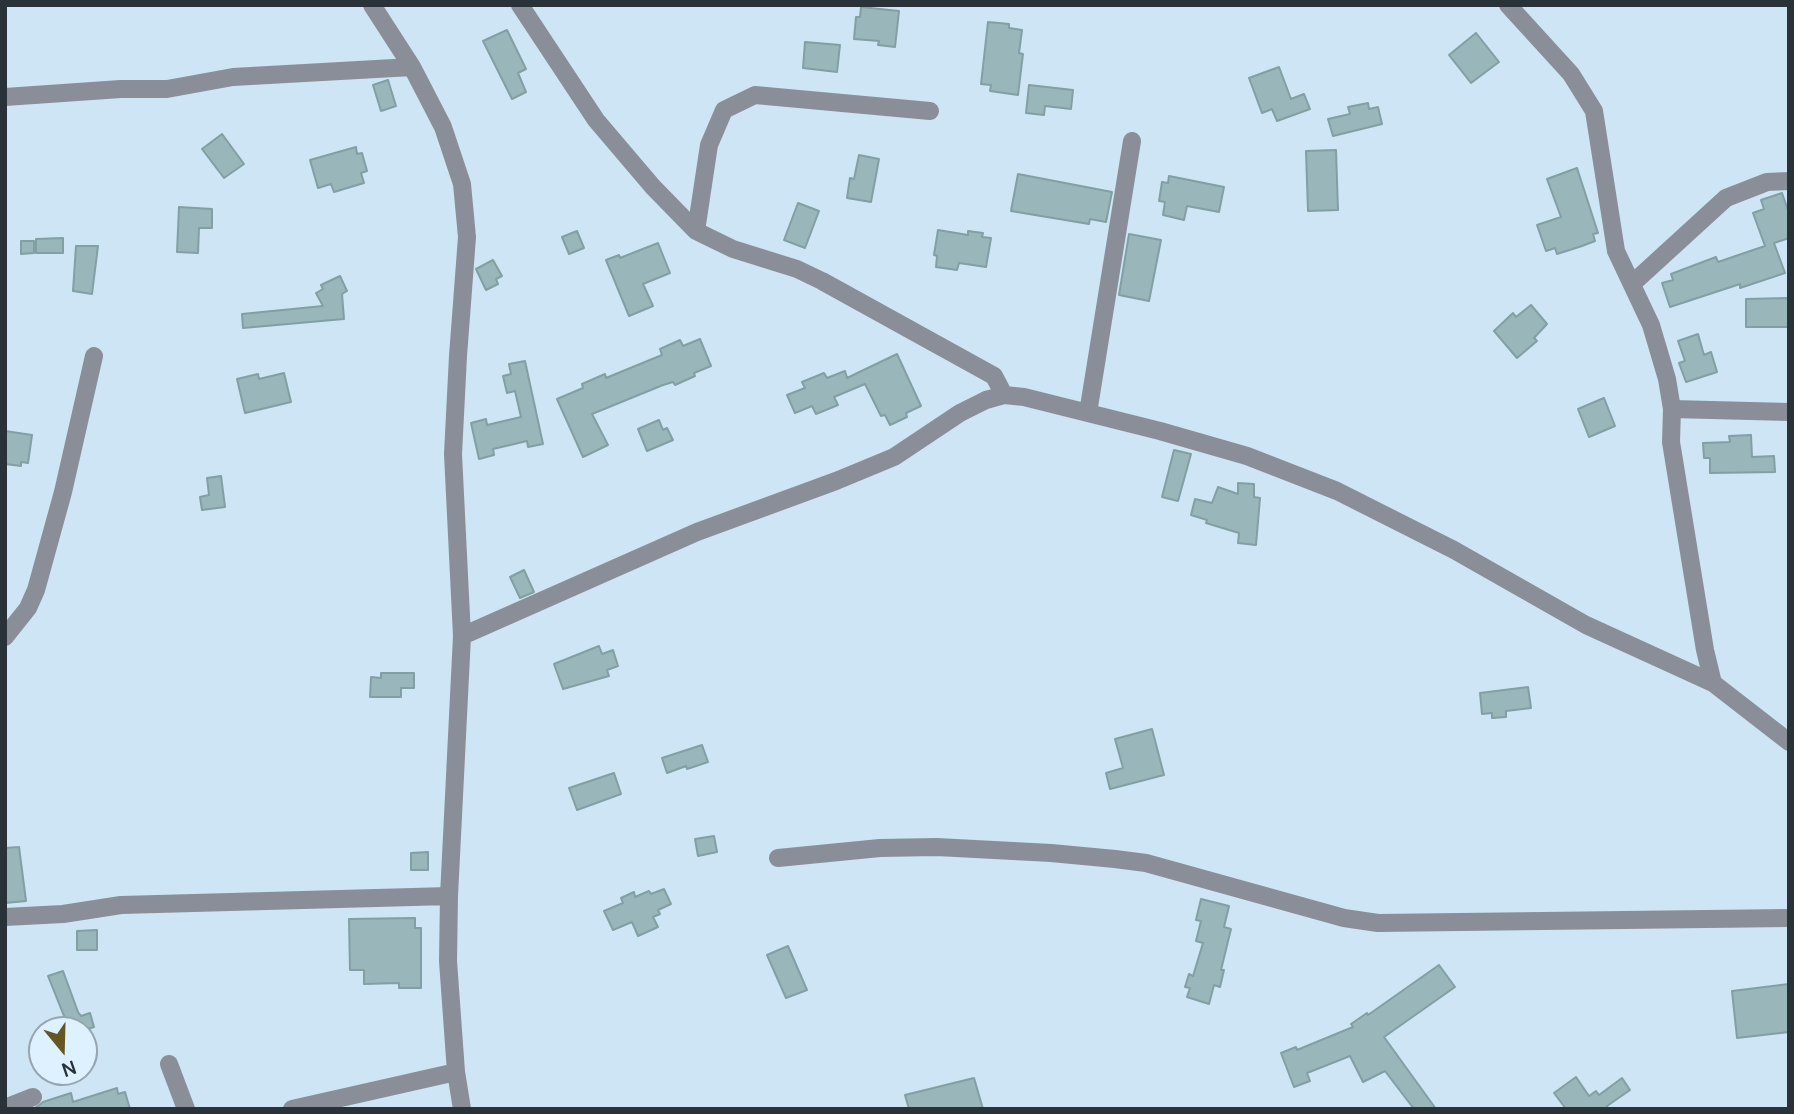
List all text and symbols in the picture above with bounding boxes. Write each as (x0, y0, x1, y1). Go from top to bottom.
north arrow (28, 1016, 98, 1086)
text: N (58, 1054, 80, 1083)

